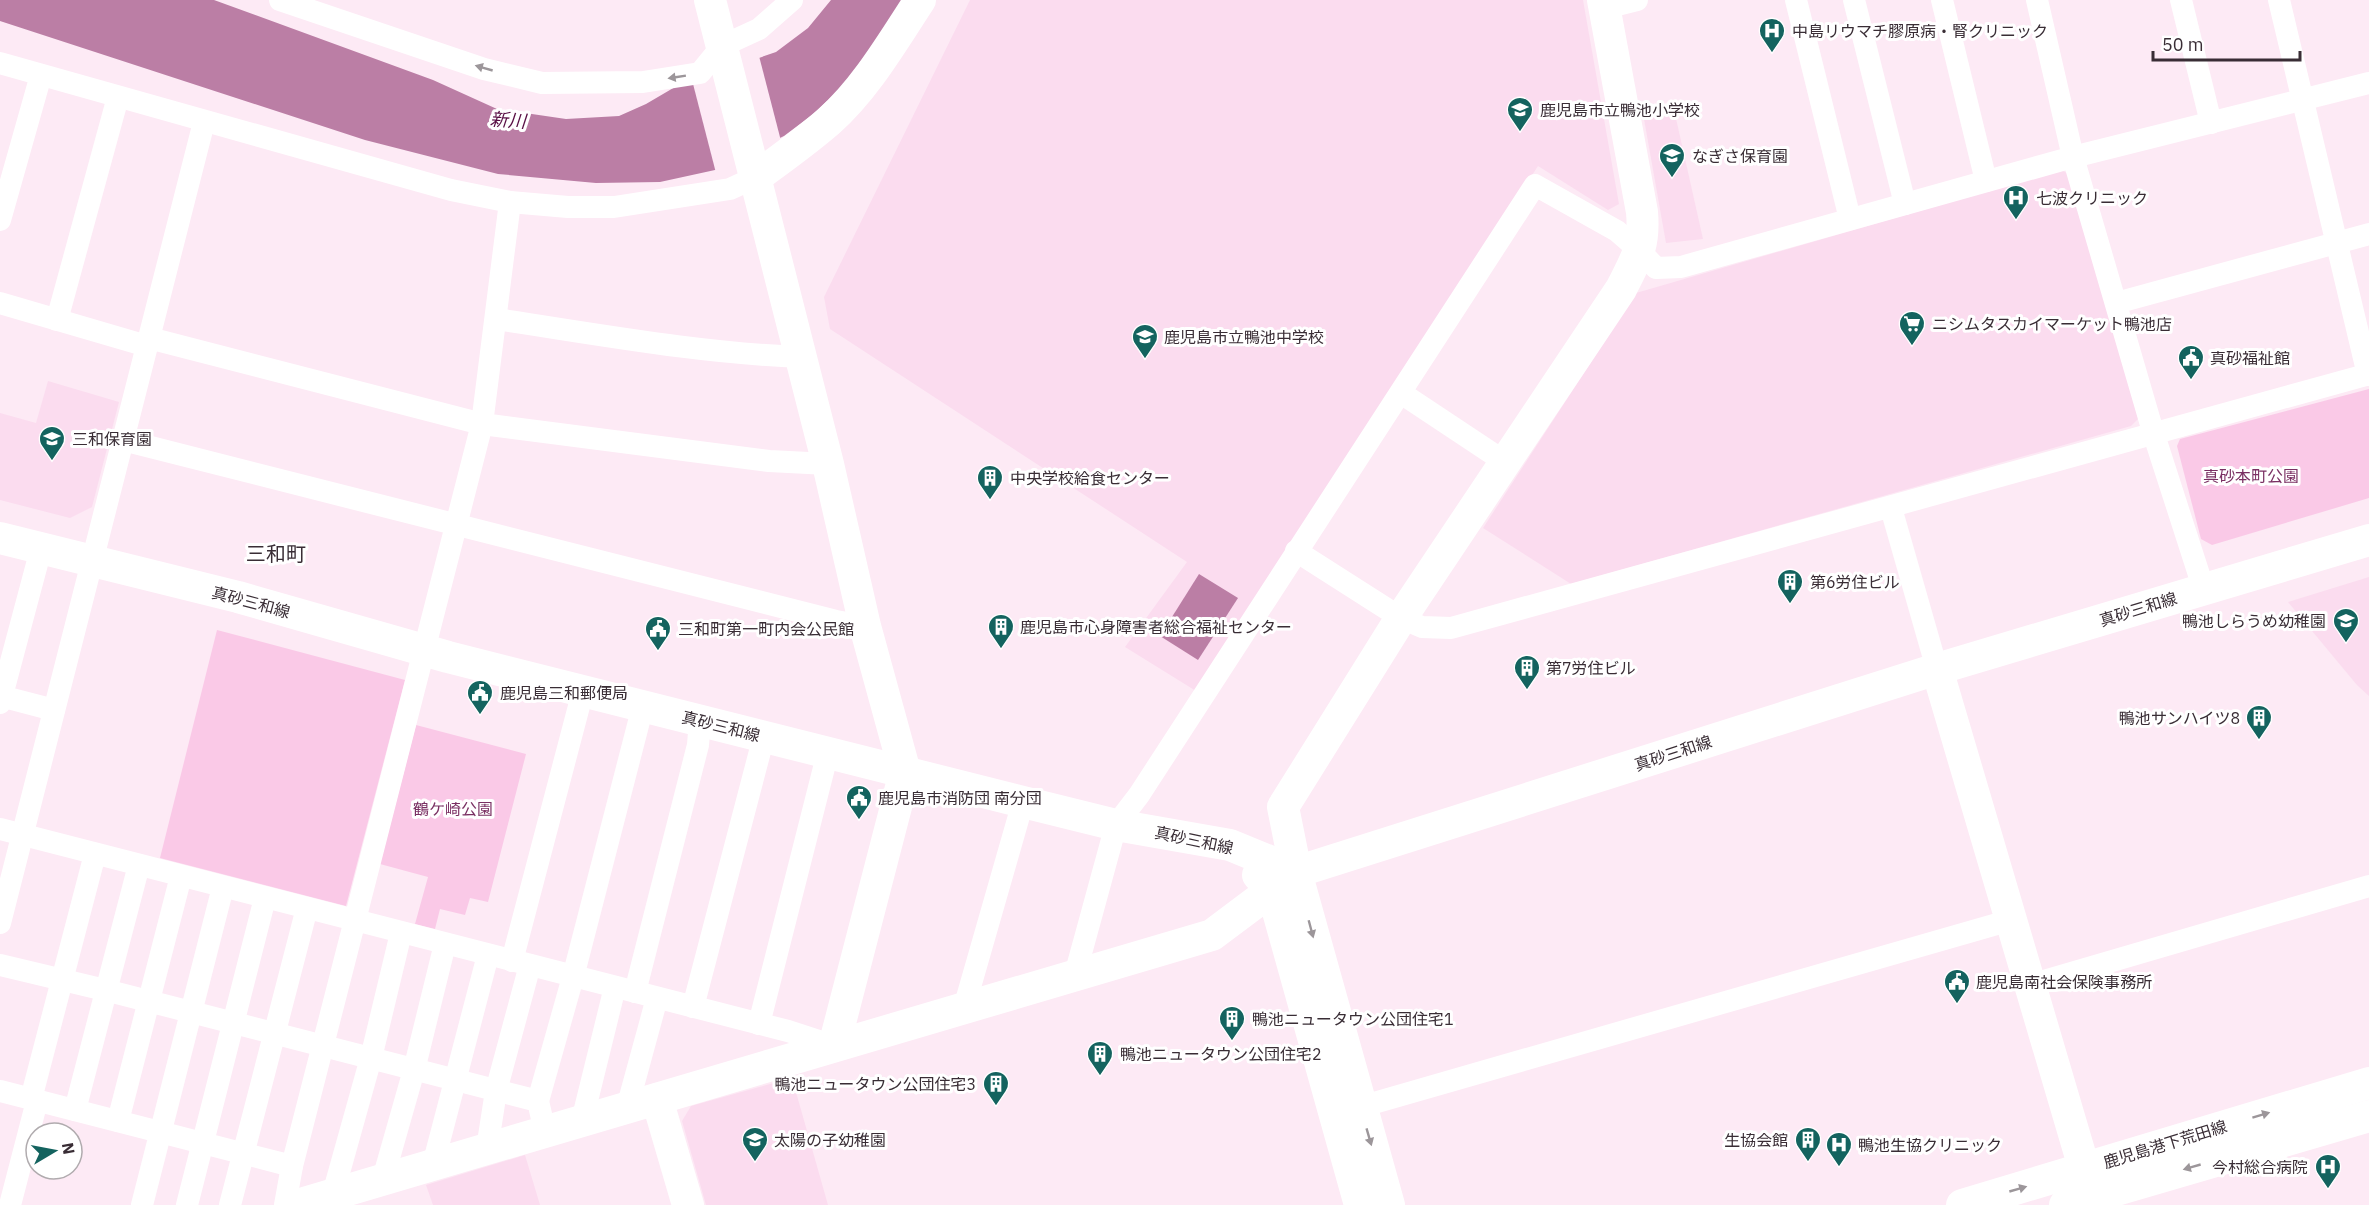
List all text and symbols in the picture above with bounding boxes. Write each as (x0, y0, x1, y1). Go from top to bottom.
hospital icon: 中島リウマチ膠原病・腎クリニック (1757, 16, 1787, 54)
place label: 中島リウマチ膠原病・腎クリニック (1792, 21, 2048, 41)
scale bar (2153, 24, 2300, 62)
text: 50 m (2162, 33, 2204, 56)
one-way arrow (475, 63, 493, 72)
one-way arrow (667, 73, 686, 82)
school or university icon: 鹿児島市立鴨池小学校 (1505, 95, 1535, 133)
place label: 鹿児島市立鴨池小学校 (1540, 100, 1700, 120)
water label: 新川 (489, 107, 529, 133)
school or university icon: なぎさ保育園 (1657, 141, 1687, 179)
place label: なぎさ保育園 (1692, 146, 1788, 166)
hospital icon: 七波クリニック (2001, 183, 2031, 221)
place label: 七波クリニック (2036, 188, 2148, 208)
supermarket icon: ニシムタスカイマーケット鴨池店 (1897, 309, 1927, 347)
place label: ニシムタスカイマーケット鴨池店 (1932, 314, 2172, 334)
school or university icon: 鹿児島市立鴨池中学校 (1130, 322, 1160, 360)
place label: 鹿児島市立鴨池中学校 (1164, 327, 1324, 347)
public building icon: 真砂福祉館 (2176, 343, 2206, 381)
place label: 真砂福祉館 (2210, 348, 2290, 368)
school or university icon: 三和保育園 (37, 424, 67, 462)
place label: 三和保育園 (72, 429, 152, 449)
building icon: 中央学校給食センター (975, 463, 1005, 501)
park label: 真砂本町公園 (2203, 466, 2299, 486)
place label: 中央学校給食センター (1010, 468, 1170, 488)
district label: 三和町 (246, 540, 306, 567)
building icon: 第6労住ビル (1775, 567, 1805, 605)
place label: 第6労住ビル (1810, 572, 1900, 592)
street label: 真砂三和線 (210, 582, 292, 622)
street label: 真砂三和線 (2097, 588, 2179, 630)
school or university icon: 鴨池しらうめ幼稚園 (2331, 606, 2361, 644)
place label: 鴨池しらうめ幼稚園 (2182, 611, 2326, 631)
building icon: 鹿児島市心身障害者総合福祉センター (986, 612, 1016, 650)
public building icon: 三和町第一町内会公民館 (643, 614, 673, 652)
place label: 鹿児島市心身障害者総合福祉センター (1020, 617, 1292, 637)
place label: 三和町第一町内会公民館 (678, 619, 854, 639)
building icon: 第7労住ビル (1512, 653, 1542, 691)
place label: 第7労住ビル (1546, 658, 1636, 678)
public building icon: 鹿児島三和郵便局 (465, 678, 495, 716)
place label: 鹿児島三和郵便局 (500, 683, 628, 703)
building icon: 鴨池サンハイツ8 (2244, 703, 2274, 741)
street label: 真砂三和線 (680, 707, 762, 745)
place label: 鴨池サンハイツ8 (2119, 708, 2240, 728)
street label: 真砂三和線 (1632, 731, 1714, 775)
public building icon: 鹿児島市消防団 南分団 (844, 783, 874, 821)
place label: 鹿児島市消防団 南分団 (878, 788, 1042, 808)
park label: 鶴ケ崎公園 (413, 799, 493, 819)
street label: 真砂三和線 (1153, 822, 1235, 858)
one-way arrow (1307, 920, 1316, 938)
public building icon: 鹿児島南社会保険事務所 (1942, 967, 1972, 1005)
place label: 鹿児島南社会保険事務所 (1976, 972, 2152, 992)
building icon: 鴨池ニュータウン公団住宅1 (1217, 1004, 1247, 1042)
place label: 鴨池ニュータウン公団住宅1 (1252, 1009, 1454, 1029)
building icon: 鴨池ニュータウン公団住宅2 (1085, 1039, 1115, 1077)
place label: 鴨池ニュータウン公団住宅2 (1120, 1044, 1322, 1064)
building icon: 鴨池ニュータウン公団住宅3 (981, 1069, 1011, 1107)
place label: 鴨池ニュータウン公団住宅3 (774, 1074, 976, 1094)
one-way arrow (2252, 1110, 2270, 1119)
street label: 鹿児島港下荒田線 (2101, 1116, 2229, 1172)
north arrow (24, 1121, 84, 1181)
school or university icon: 太陽の子幼稚園 (740, 1125, 770, 1163)
building icon: 生協会館 (1793, 1125, 1823, 1163)
one-way arrow (1365, 1128, 1374, 1146)
place label: 太陽の子幼稚園 (774, 1130, 886, 1150)
place label: 生協会館 (1724, 1130, 1788, 1150)
hospital icon: 鴨池生協クリニック (1824, 1130, 1854, 1168)
place label: 鴨池生協クリニック (1858, 1135, 2002, 1155)
text: N (58, 1141, 80, 1156)
hospital icon: 今村総合病院 (2313, 1152, 2343, 1190)
place label: 今村総合病院 (2212, 1157, 2308, 1177)
one-way arrow (2183, 1163, 2201, 1172)
one-way arrow (2009, 1184, 2027, 1194)

